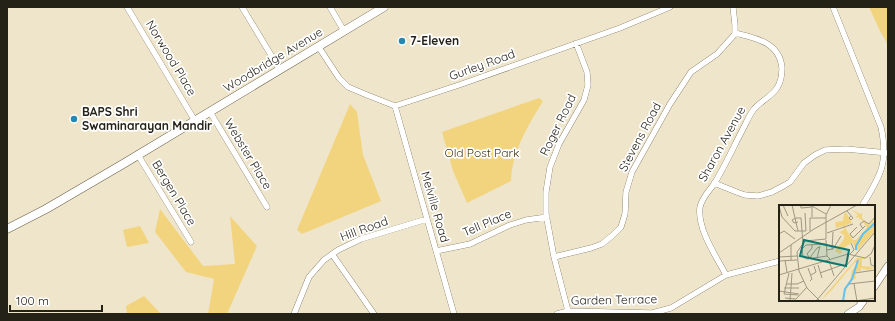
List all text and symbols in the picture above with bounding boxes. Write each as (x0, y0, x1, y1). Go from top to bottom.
street label: Norwood Place (143, 17, 200, 98)
street label: Woodbridge Avenue (220, 24, 325, 95)
place label: 7-Eleven (410, 33, 459, 48)
marker: 7-Eleven (397, 36, 407, 46)
street label: Gurley Road (447, 46, 517, 83)
street label: Roger Road (536, 91, 579, 158)
street label: Stevens Road (615, 100, 664, 174)
street label: Sharon Avenue (695, 103, 749, 184)
place label: BAPS Shri Swaminarayan Mandir (82, 104, 212, 133)
marker: BAPS Shri Swaminarayan Mandir (69, 114, 79, 124)
street label: Webster Place (221, 116, 276, 192)
park label: Old Post Park (444, 145, 520, 160)
street label: Bergen Place (149, 157, 200, 228)
street label: Melville Road (418, 170, 453, 244)
street label: Tell Place (460, 205, 514, 240)
inset map (779, 205, 875, 301)
street label: Hill Road (338, 213, 390, 244)
scale bar (10, 287, 102, 313)
street label: Garden Terrace (571, 291, 658, 308)
text: 100 m (16, 293, 49, 308)

